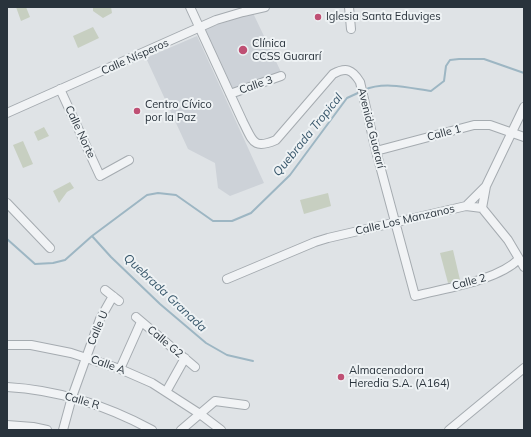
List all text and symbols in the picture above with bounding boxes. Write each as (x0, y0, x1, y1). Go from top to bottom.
place label: Iglesia Santa Eduviges (326, 10, 441, 24)
marker: Iglesia Santa Eduviges (313, 12, 323, 22)
street label: Calle Nísperos (99, 36, 171, 78)
place label: Clínica CCSS Guararí (252, 37, 321, 63)
marker: Clínica CCSS Guararí (237, 44, 249, 56)
street label: Calle 3 (237, 73, 275, 97)
street label: Avenida Guararí (355, 86, 387, 170)
water label: Quebrada Tropical (270, 91, 346, 179)
place label: Centro Cívico por la Paz (145, 98, 212, 124)
street label: Calle Norte (62, 104, 98, 160)
marker: Centro Cívico por la Paz (132, 106, 142, 116)
street label: Calle 1 (426, 122, 462, 144)
street label: Calle Los Manzanos (354, 202, 456, 238)
water label: Quebrada Granada (121, 251, 209, 335)
street label: Calle 2 (451, 271, 487, 293)
street label: Calle U (85, 309, 111, 347)
street label: Calle G2 (144, 323, 186, 361)
street label: Calle A (89, 353, 127, 377)
place label: Almacenadora Heredia S.A. (A164) (349, 364, 450, 390)
marker: Almacenadora Heredia S.A. (A164) (336, 372, 346, 382)
street label: Calle R (63, 390, 101, 412)

